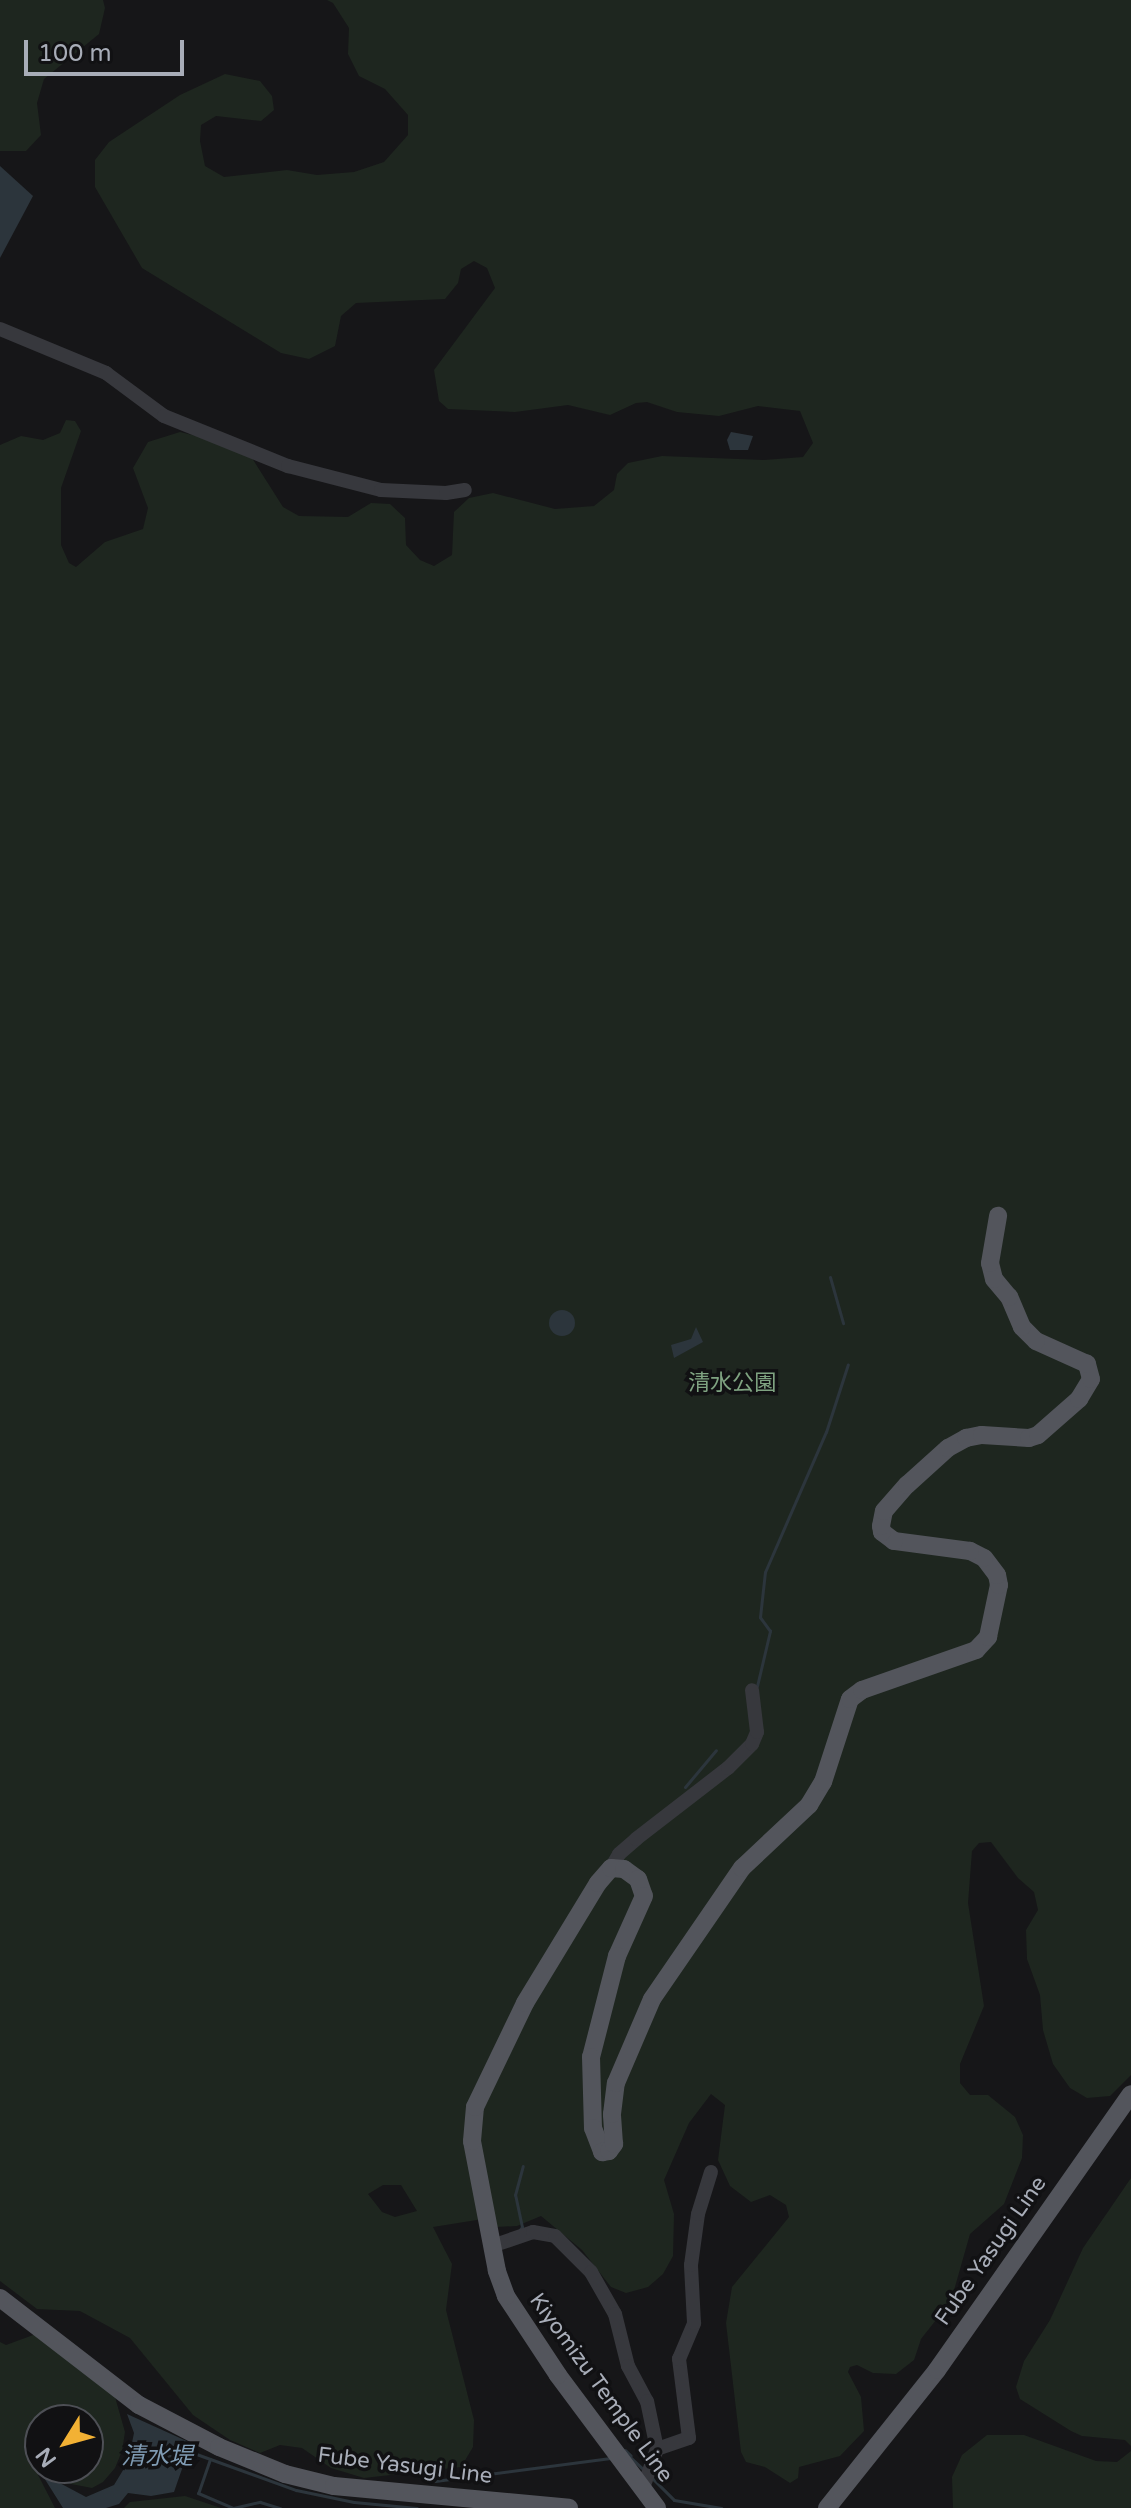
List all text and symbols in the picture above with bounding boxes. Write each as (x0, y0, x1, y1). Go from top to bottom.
scale bar (28, 24, 188, 74)
text: 100 m (38, 39, 112, 68)
park label: 清水公園 (688, 1371, 776, 1397)
street label: Fube Yasugi Line (930, 2171, 1052, 2331)
street label: Kiyomizu Temple Line (524, 2288, 678, 2488)
north arrow (24, 2404, 104, 2484)
text: N (31, 2442, 62, 2472)
street label: Fube Yasugi Line (316, 2442, 494, 2490)
water label: 清水堤 (121, 2443, 193, 2471)

